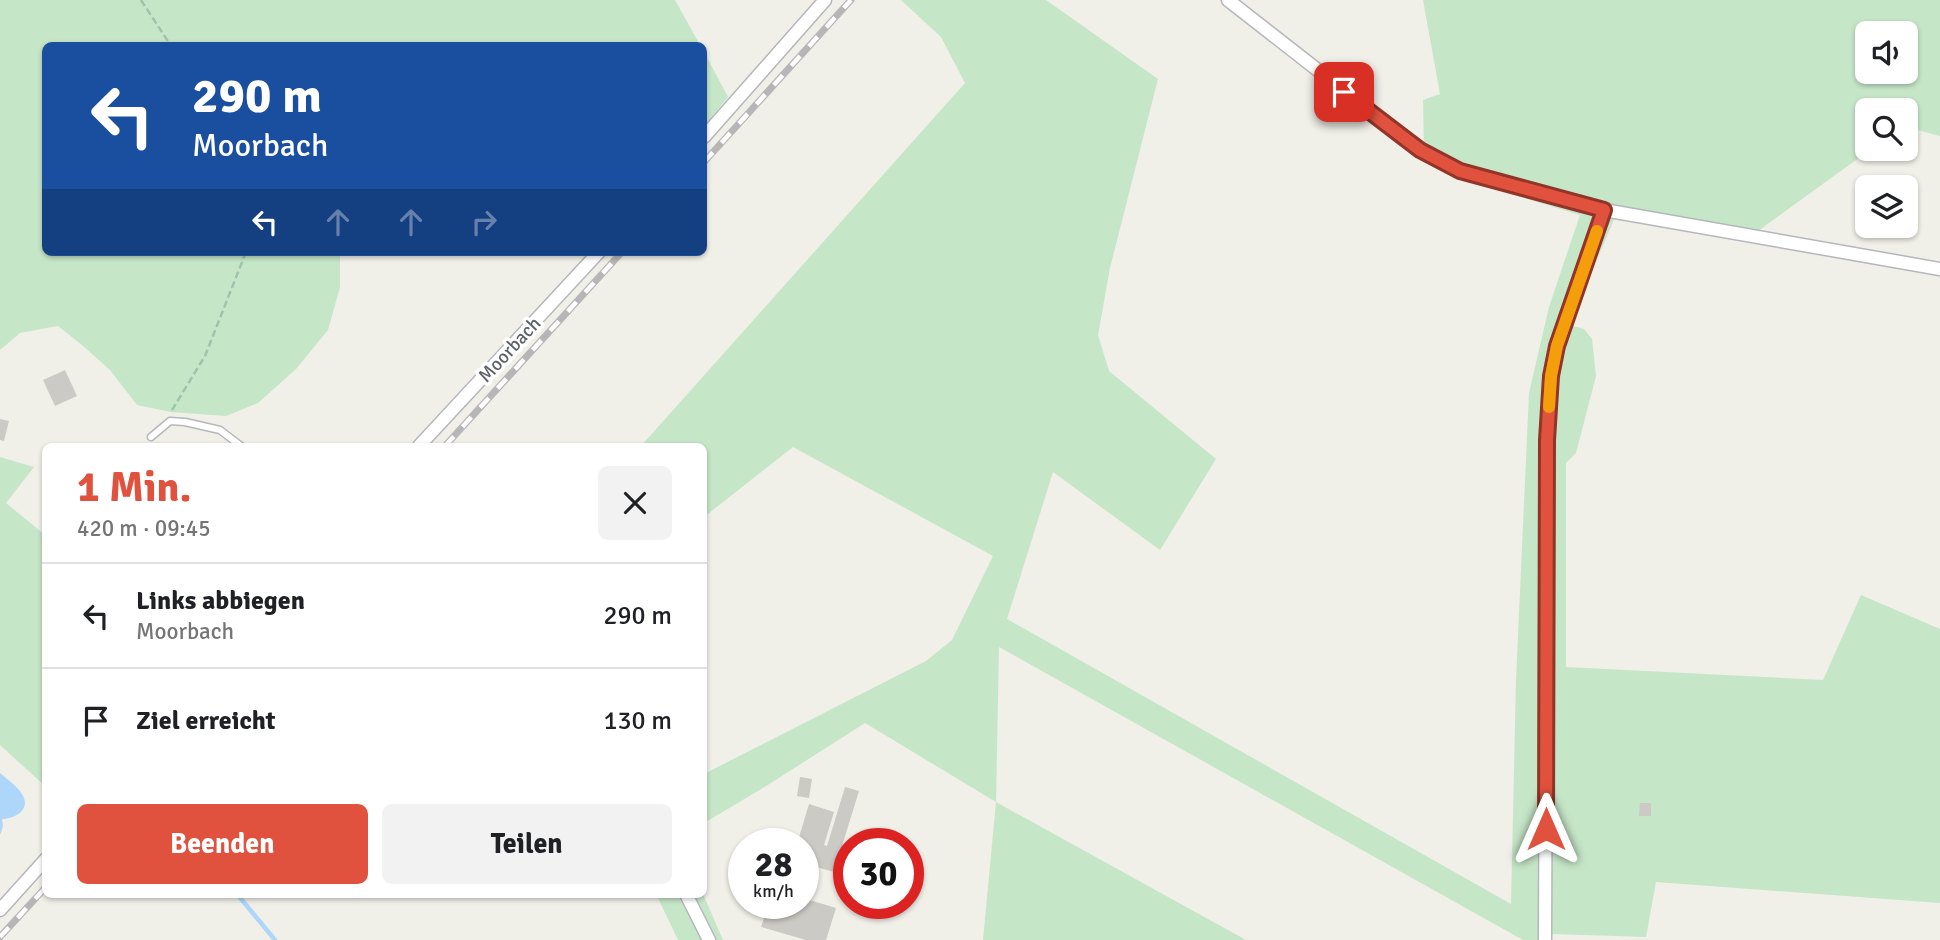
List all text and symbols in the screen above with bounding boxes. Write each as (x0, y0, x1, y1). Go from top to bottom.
map controls (1855, 21, 1918, 238)
button: sound (1855, 21, 1918, 84)
pin (1314, 62, 1374, 122)
text: 290 m (192, 66, 322, 126)
icon: left (77, 70, 168, 161)
icon: arrive (1325, 73, 1363, 111)
button: search (1855, 98, 1918, 161)
text: Moorbach (192, 126, 328, 165)
button: layers (1855, 175, 1918, 238)
icon: left (246, 203, 284, 241)
icon: ahead (319, 203, 357, 241)
icon: ahead (392, 203, 430, 241)
icon: right (465, 203, 503, 241)
street label: Moorbach (473, 312, 546, 387)
text: 1 Min. (77, 462, 191, 513)
button: close (598, 466, 672, 540)
text: 420 m · 09:45 (77, 514, 211, 543)
text: Links abbiegen (136, 585, 305, 617)
icon: left (77, 597, 115, 635)
text: 290 m (603, 600, 672, 632)
text: Moorbach (136, 617, 234, 646)
icon: arrive (77, 702, 115, 740)
text: Ziel erreicht (136, 705, 276, 737)
text: 130 m (603, 705, 672, 737)
position arrow (1509, 792, 1583, 866)
button: Beenden (77, 804, 368, 884)
button: Teilen (382, 804, 672, 884)
speed limit sign: 30 (833, 828, 924, 919)
text: 28 (755, 843, 792, 886)
text: km/h (753, 880, 794, 902)

